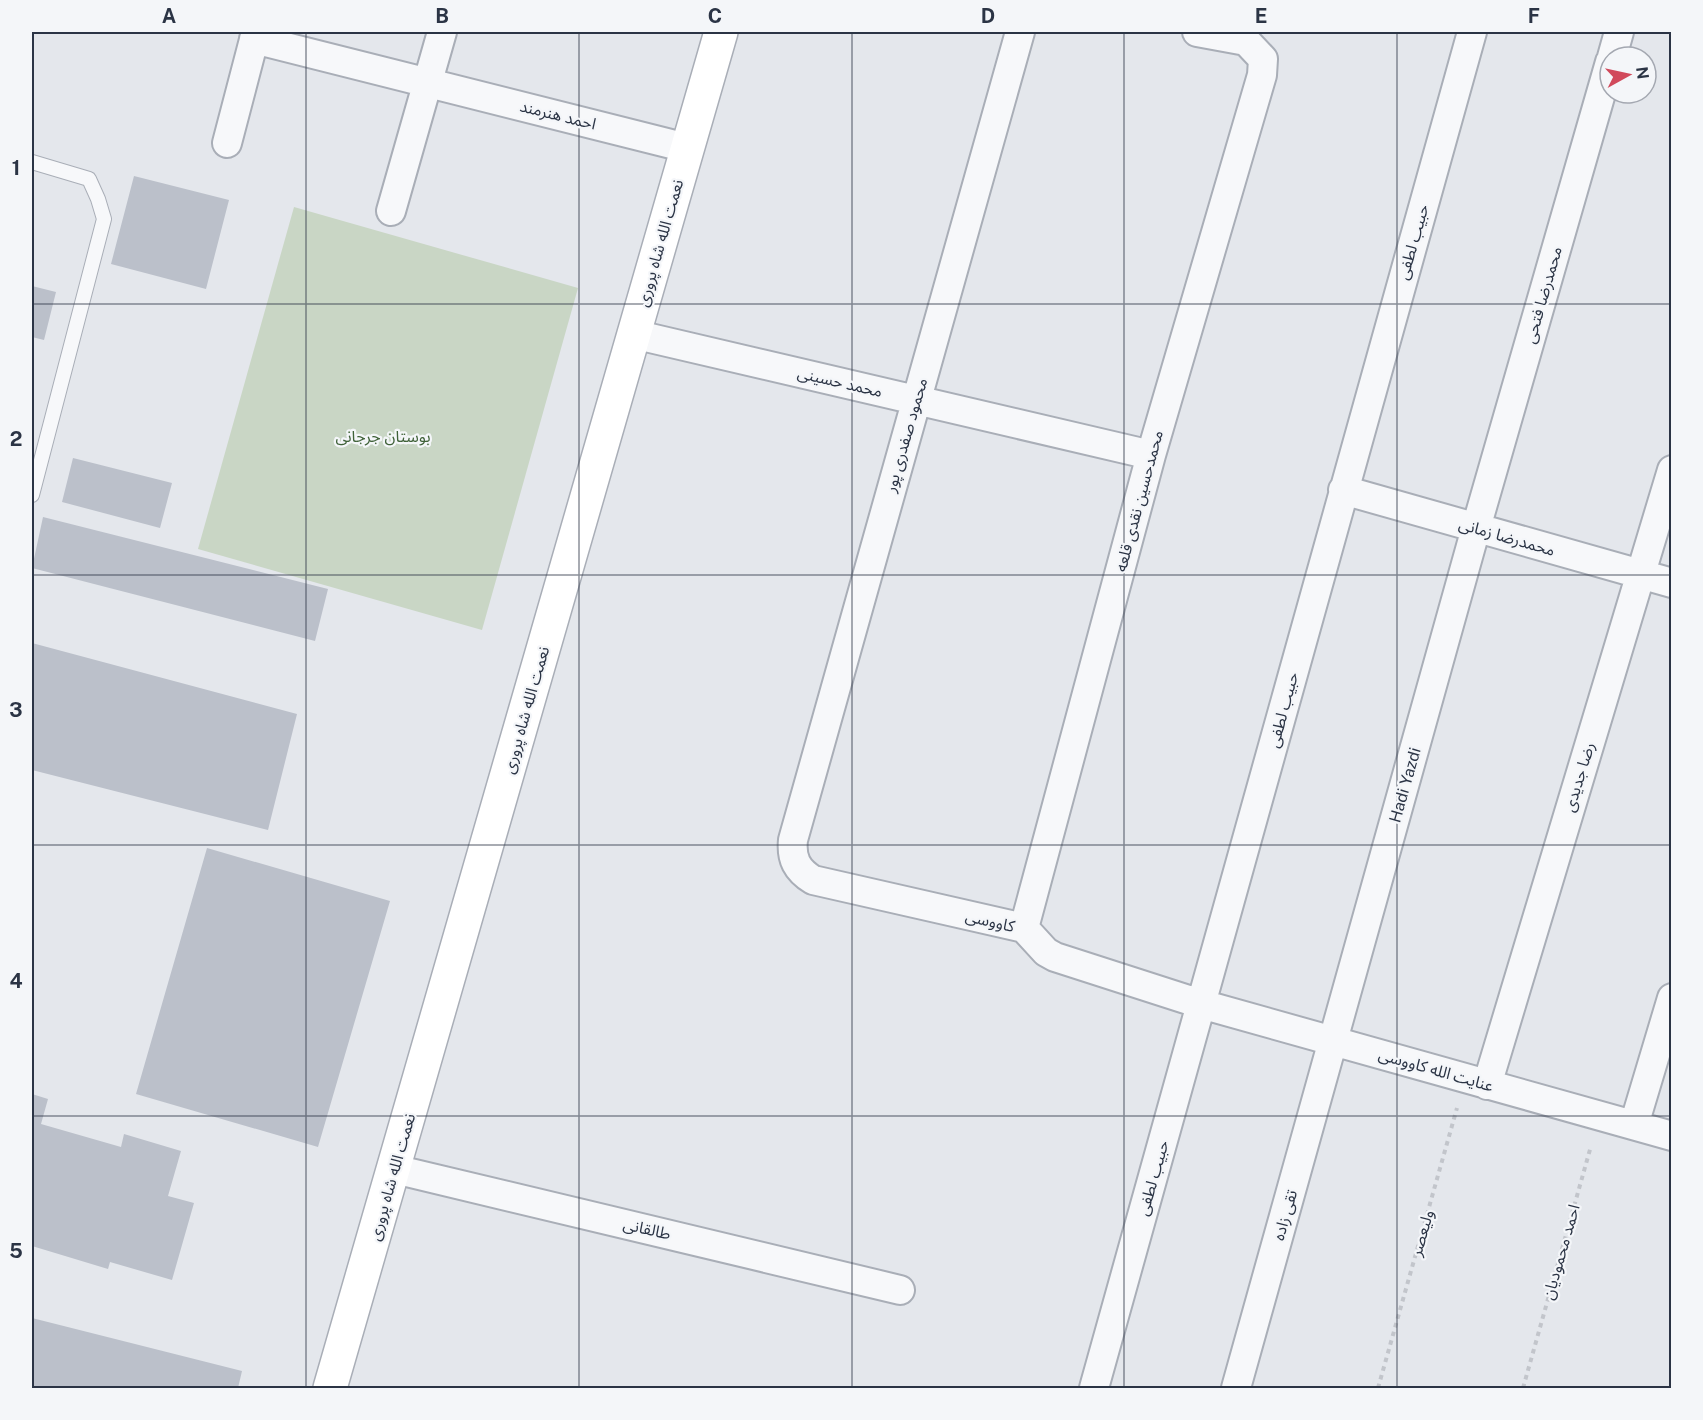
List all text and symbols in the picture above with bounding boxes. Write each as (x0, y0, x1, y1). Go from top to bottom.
text: A (162, 4, 176, 28)
text: B (435, 4, 449, 28)
text: C (708, 4, 722, 28)
text: D (981, 4, 995, 28)
text: E (1255, 4, 1267, 28)
text: F (1528, 4, 1540, 28)
north arrow (1598, 45, 1658, 105)
text: N (1632, 65, 1653, 81)
street label: احمد هنرمند (518, 96, 598, 134)
text: 1 (12, 156, 20, 180)
street label: نعمت الله شاه پروری (633, 177, 688, 309)
street label: حبیب لطفی (1393, 202, 1433, 282)
street label: محمدرضا فتحی (1520, 244, 1566, 346)
street label: محمد حسینی (796, 363, 884, 401)
street label: محمود صفدری پور (880, 376, 932, 496)
text: 2 (10, 427, 22, 451)
park label: بوستان جرجانی (335, 427, 431, 446)
street label: محمدحسین نقدی قلعه (1111, 428, 1167, 574)
street label: محمدرضا زمانی (1457, 514, 1557, 560)
street label: نعمت الله شاه پروری (499, 644, 554, 776)
street label: حبیب لطفی (1264, 670, 1302, 750)
text: 3 (9, 698, 23, 722)
street label: رضا جدیدی (1559, 740, 1599, 814)
street label: Hadi Yazdi (1385, 745, 1425, 825)
street label: کاووسی (964, 906, 1017, 936)
text: 4 (9, 969, 23, 993)
street label: عنایت‌ الله کاووسی (1376, 1045, 1496, 1095)
street label: نعمت الله شاه پروری (365, 1111, 420, 1243)
street label: حبیب لطفی (1133, 1138, 1173, 1218)
street label: تقی زاده (1269, 1187, 1301, 1242)
street label: احمد محمودیان (1538, 1202, 1584, 1302)
street label: ولیعصر (1406, 1208, 1438, 1259)
street label: طالقانی (621, 1214, 673, 1244)
text: 5 (9, 1239, 23, 1263)

